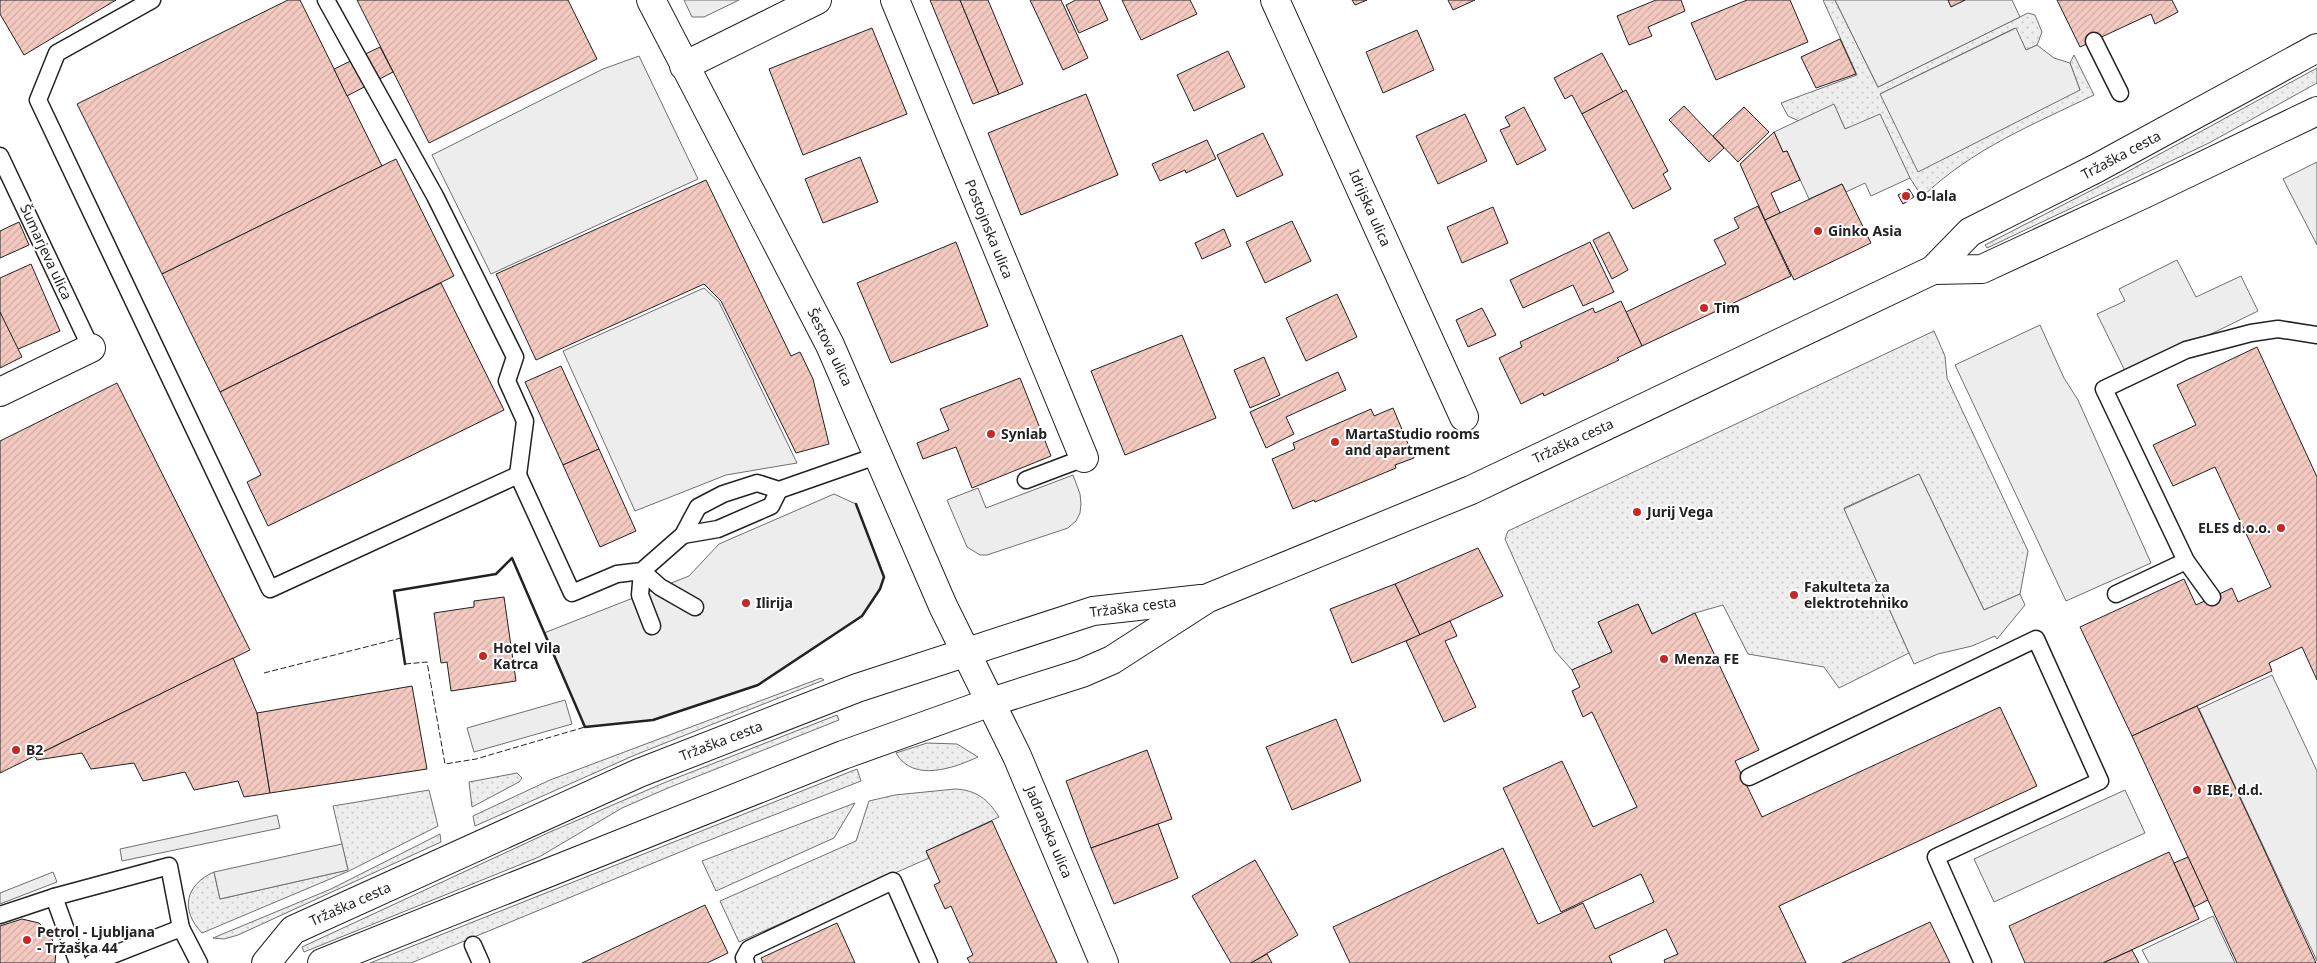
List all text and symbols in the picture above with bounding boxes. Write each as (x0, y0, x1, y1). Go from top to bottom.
street label: Tržaška cesta (2078, 126, 2164, 183)
street label: Idrijska ulica (1345, 166, 1396, 249)
street label: Postojnska ulica (961, 176, 1018, 281)
place label: O-lala (1916, 186, 1957, 205)
marker: O-lala (1900, 190, 1912, 202)
street label: Šumarjeva ulica (16, 201, 77, 303)
place label: Ginko Asia (1828, 221, 1902, 240)
marker: Ginko Asia (1812, 225, 1824, 237)
place label: Tim (1714, 298, 1740, 317)
marker: Tim (1698, 302, 1710, 314)
street label: Šestova ulica (803, 305, 858, 389)
street label: Tržaška cesta (1529, 414, 1616, 468)
place label: Synlab (1001, 424, 1047, 443)
place label: MartaStudio rooms and apartment (1345, 424, 1480, 459)
marker: Synlab (985, 428, 997, 440)
marker: MartaStudio rooms and apartment (1329, 436, 1341, 448)
place label: Jurij Vega (1645, 502, 1713, 521)
marker: Jurij Vega (1631, 506, 1643, 518)
place label: ELES d.o.o. (2198, 518, 2271, 537)
marker: ELES d.o.o. (2275, 522, 2287, 534)
place label: Fakulteta za elektrotehniko (1804, 577, 1909, 612)
marker: Fakulteta za elektrotehniko (1788, 589, 1800, 601)
street label: Tržaška cesta (1088, 592, 1177, 621)
place label: Ilirija (756, 593, 793, 612)
marker: Ilirija (740, 597, 752, 609)
place label: Hotel Vila Katrca (493, 638, 561, 673)
place label: Menza FE (1674, 649, 1739, 668)
marker: Hotel Vila Katrca (477, 650, 489, 662)
marker: Menza FE (1658, 653, 1670, 665)
street label: Tržaška cesta (677, 716, 765, 765)
place label: B2 (26, 740, 43, 759)
marker: B2 (10, 744, 22, 756)
place label: IBE, d.d. (2207, 780, 2263, 799)
street label: Jadranska ulica (1021, 781, 1077, 881)
marker: IBE, d.d. (2191, 784, 2203, 796)
street label: Tržaška cesta (306, 877, 393, 930)
place label: Petrol - Ljubljana - Tržaška 44 (37, 922, 155, 957)
marker: Petrol - Ljubljana - Tržaška 44 (21, 934, 33, 946)

